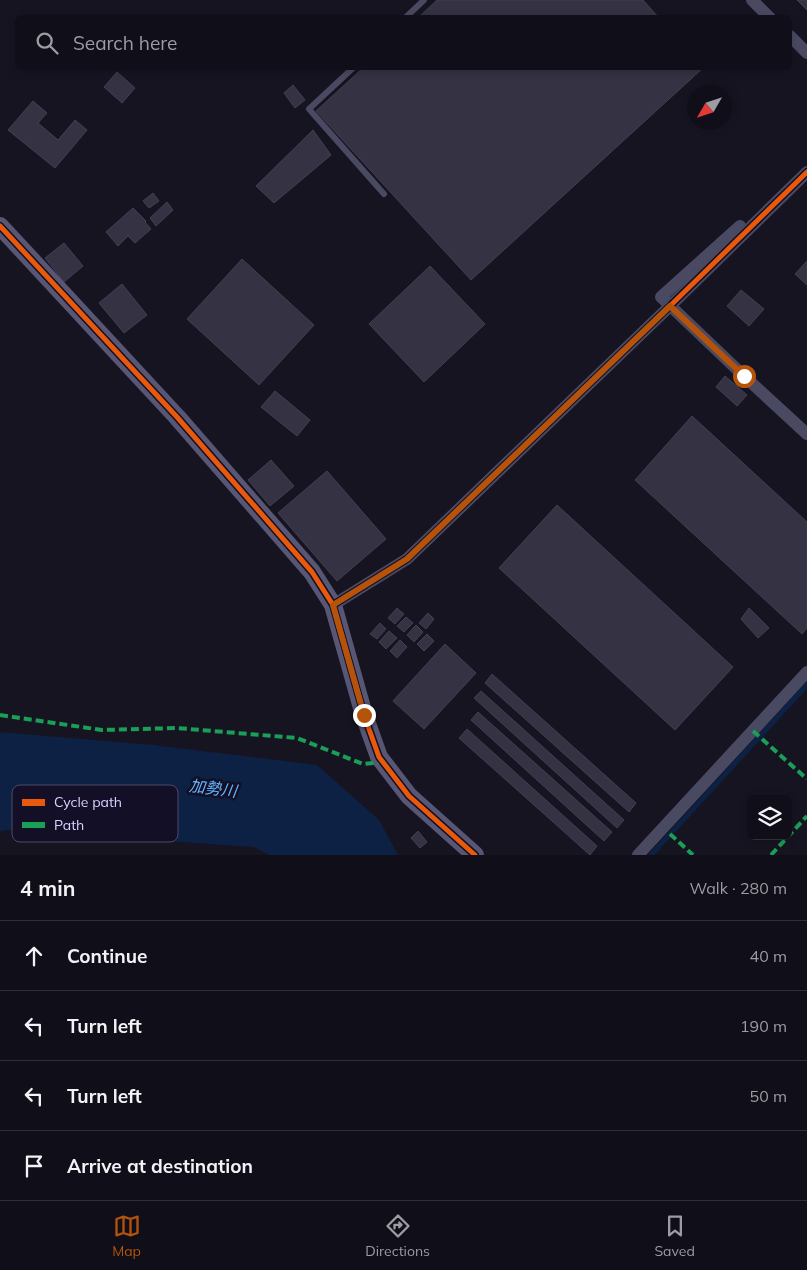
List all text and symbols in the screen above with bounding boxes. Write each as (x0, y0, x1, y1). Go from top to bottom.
search box (15, 15, 792, 70)
icon: search (33, 29, 61, 57)
text: Search here (73, 31, 177, 55)
north arrow (687, 85, 732, 130)
route start (733, 365, 756, 388)
route end (353, 704, 376, 727)
water label: 加勢川 (188, 775, 240, 801)
legend (12, 785, 178, 842)
text: Cycle path (54, 793, 122, 811)
map controls (747, 795, 792, 840)
button: layers (747, 795, 792, 840)
text: Path (54, 816, 84, 834)
text: 4 min (20, 875, 75, 901)
text: Walk · 280 m (689, 878, 787, 898)
icon: ahead (20, 942, 48, 970)
text: Continue (67, 944, 147, 968)
text: 40 m (750, 946, 787, 966)
icon: left (20, 1012, 48, 1040)
text: Turn left (67, 1014, 142, 1038)
text: 190 m (740, 1016, 787, 1036)
icon: left (20, 1082, 48, 1110)
text: Turn left (67, 1084, 142, 1108)
text: 50 m (750, 1086, 787, 1106)
icon: arrive (20, 1152, 48, 1180)
text: Arrive at destination (67, 1154, 253, 1178)
tab: Map (112, 1212, 141, 1260)
tab: Directions (365, 1212, 430, 1260)
tab: Saved (654, 1212, 695, 1260)

